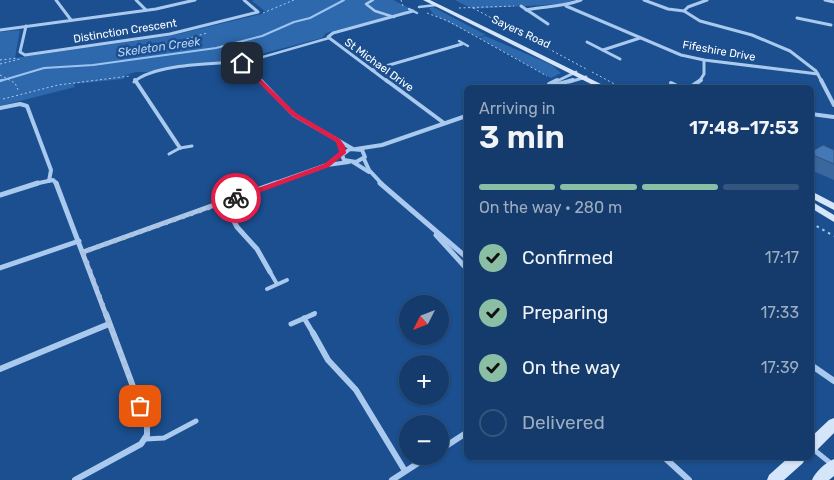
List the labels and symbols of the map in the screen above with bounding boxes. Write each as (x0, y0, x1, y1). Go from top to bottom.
street label: Sayers Road (490, 13, 552, 51)
street label: Distinction Crescent (72, 16, 178, 46)
water label: Skeleton Creek (117, 34, 202, 60)
street label: St Michael Drive (342, 36, 416, 94)
street label: Fifeshire Drive (682, 38, 756, 64)
pin (221, 42, 263, 84)
courier (211, 173, 261, 223)
north arrow (399, 295, 449, 345)
pin (119, 385, 161, 427)

